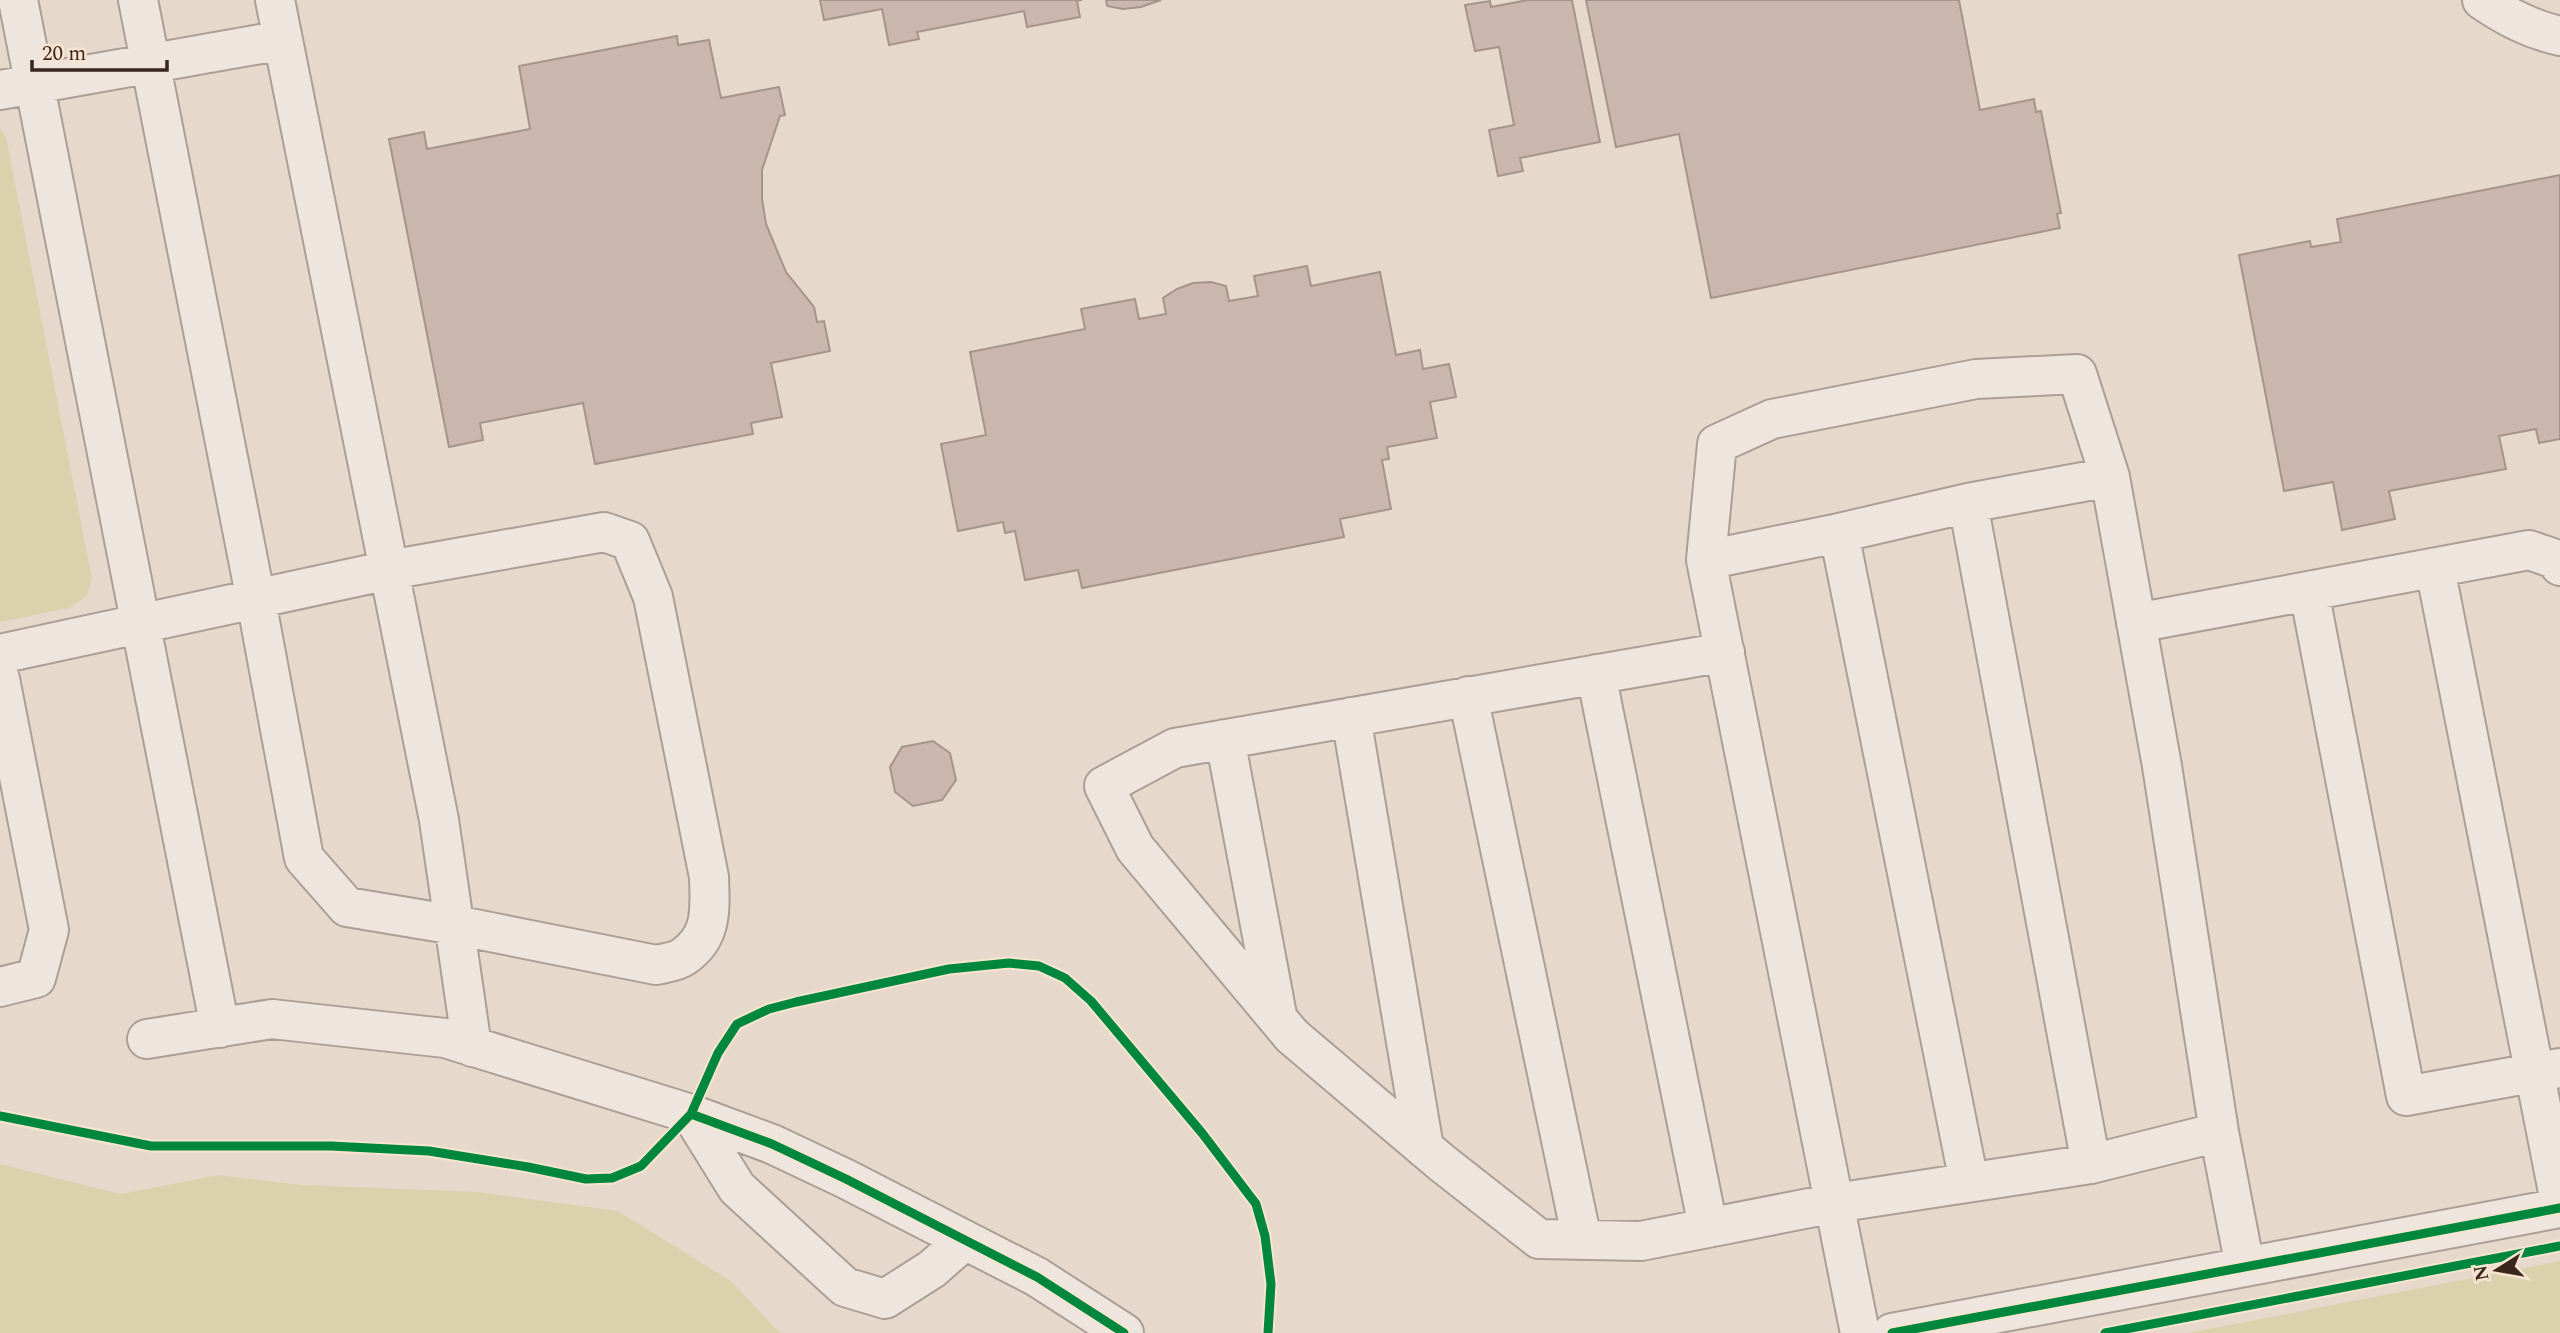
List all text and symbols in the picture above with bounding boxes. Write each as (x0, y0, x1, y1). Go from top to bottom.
scale bar (32, 28, 166, 72)
text: 20 m (42, 38, 86, 70)
north arrow (2462, 1235, 2532, 1305)
text: N (2466, 1263, 2497, 1283)

